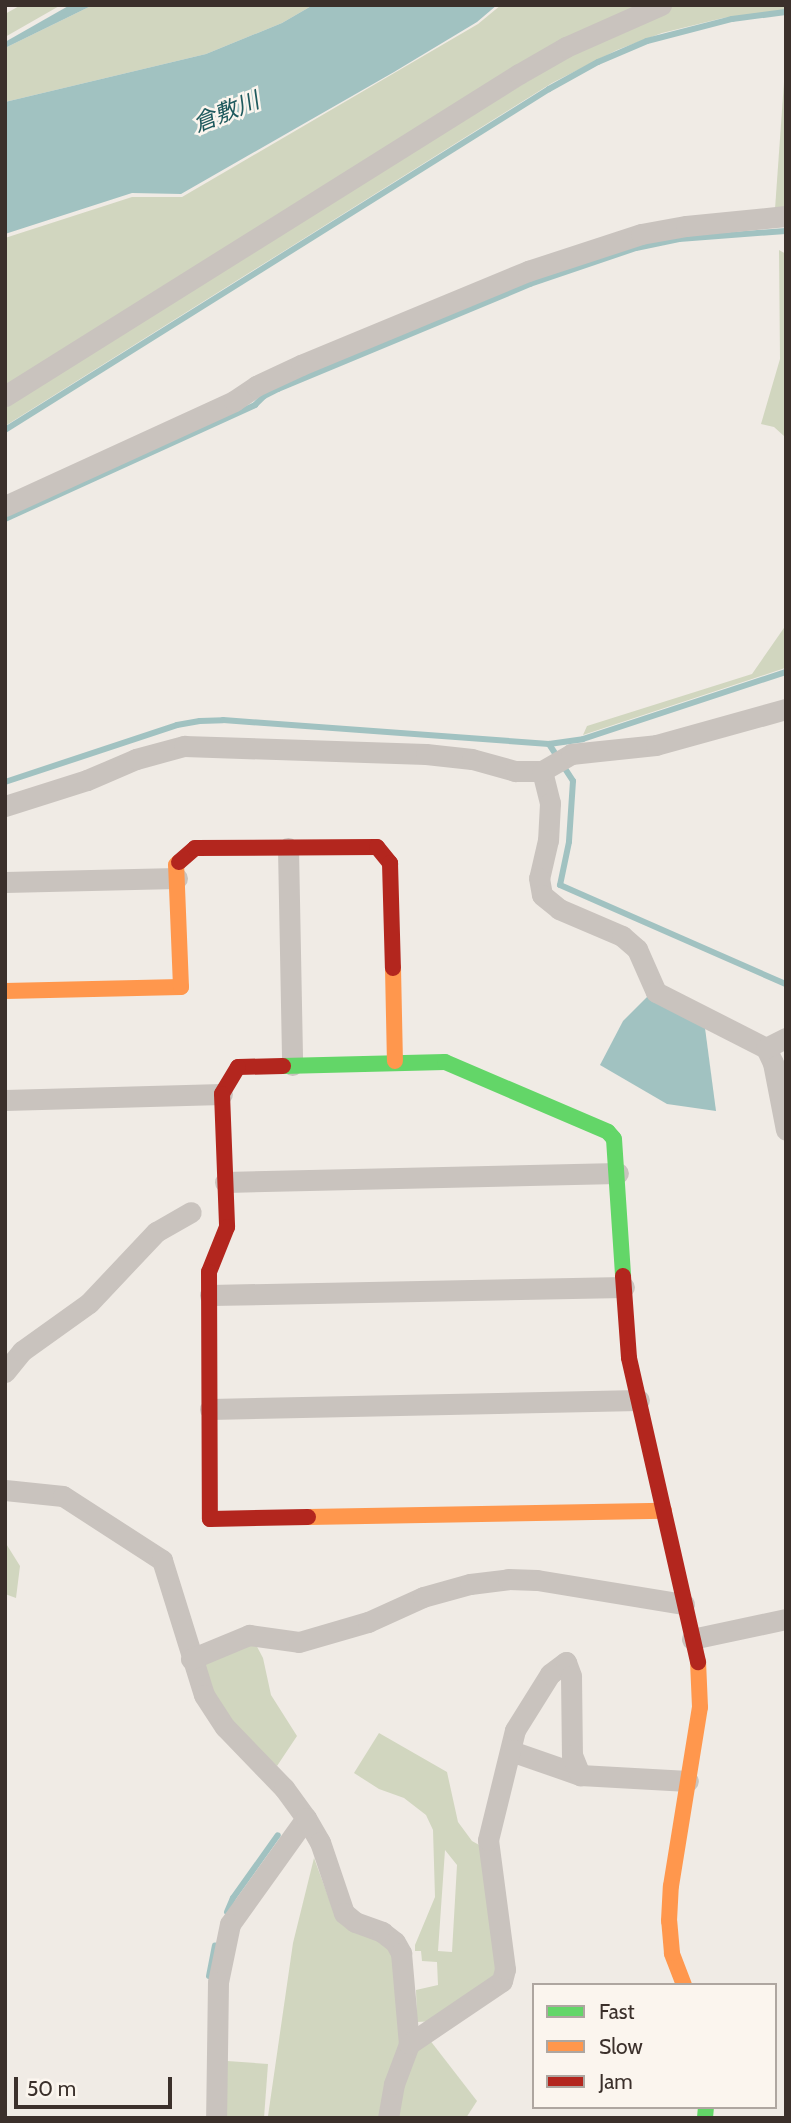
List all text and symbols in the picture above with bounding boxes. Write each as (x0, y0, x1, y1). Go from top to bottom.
water label: 倉敷川 (189, 86, 263, 138)
legend (532, 1983, 777, 2109)
text: Fast (599, 1999, 635, 2024)
text: Slow (599, 2034, 643, 2059)
scale bar (18, 2064, 175, 2108)
text: Jam (599, 2069, 633, 2094)
text: 50 m (27, 2076, 76, 2101)

